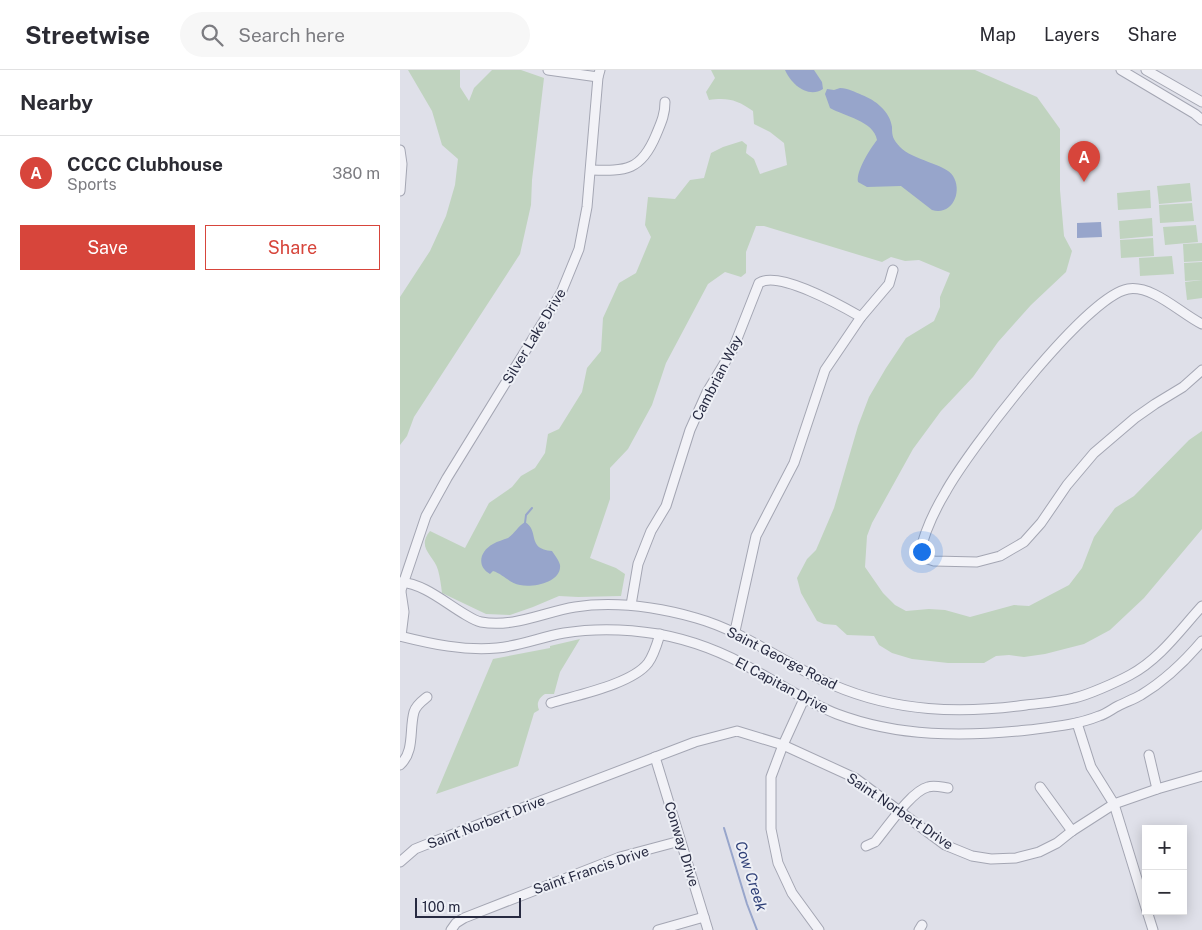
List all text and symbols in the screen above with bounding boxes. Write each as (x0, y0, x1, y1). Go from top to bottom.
search box (180, 12, 530, 57)
text: Streetwise (25, 21, 150, 49)
icon: search (198, 21, 226, 49)
text: Search here (238, 24, 345, 46)
text: Map (980, 24, 1016, 45)
text: Layers (1044, 24, 1100, 45)
text: Share (1128, 24, 1177, 45)
text: Nearby (20, 90, 93, 115)
pin: A (1068, 141, 1100, 182)
text: CCCC Clubhouse (67, 153, 223, 175)
text: A (30, 164, 42, 183)
text: 380 m (332, 164, 380, 183)
text: Sports (67, 175, 117, 194)
button: Save (20, 225, 195, 270)
button: Share (205, 225, 380, 270)
street label: Silver Lake Drive (499, 285, 569, 387)
street label: Cambrian Way (689, 332, 746, 423)
your location (909, 539, 935, 565)
street label: Saint George Road (724, 623, 840, 693)
street label: El Capitan Drive (733, 654, 831, 716)
street label: Saint Norbert Drive (844, 769, 956, 853)
street label: Saint Norbert Drive (425, 792, 547, 852)
street label: Conway Drive (661, 800, 703, 888)
map controls (1142, 825, 1187, 915)
button: + (1142, 825, 1187, 870)
water label: Cow Creek (732, 839, 771, 914)
street label: Saint Francis Drive (531, 843, 651, 897)
button: − (1142, 870, 1187, 915)
scale bar (415, 895, 521, 918)
text: 100 m (422, 899, 460, 915)

